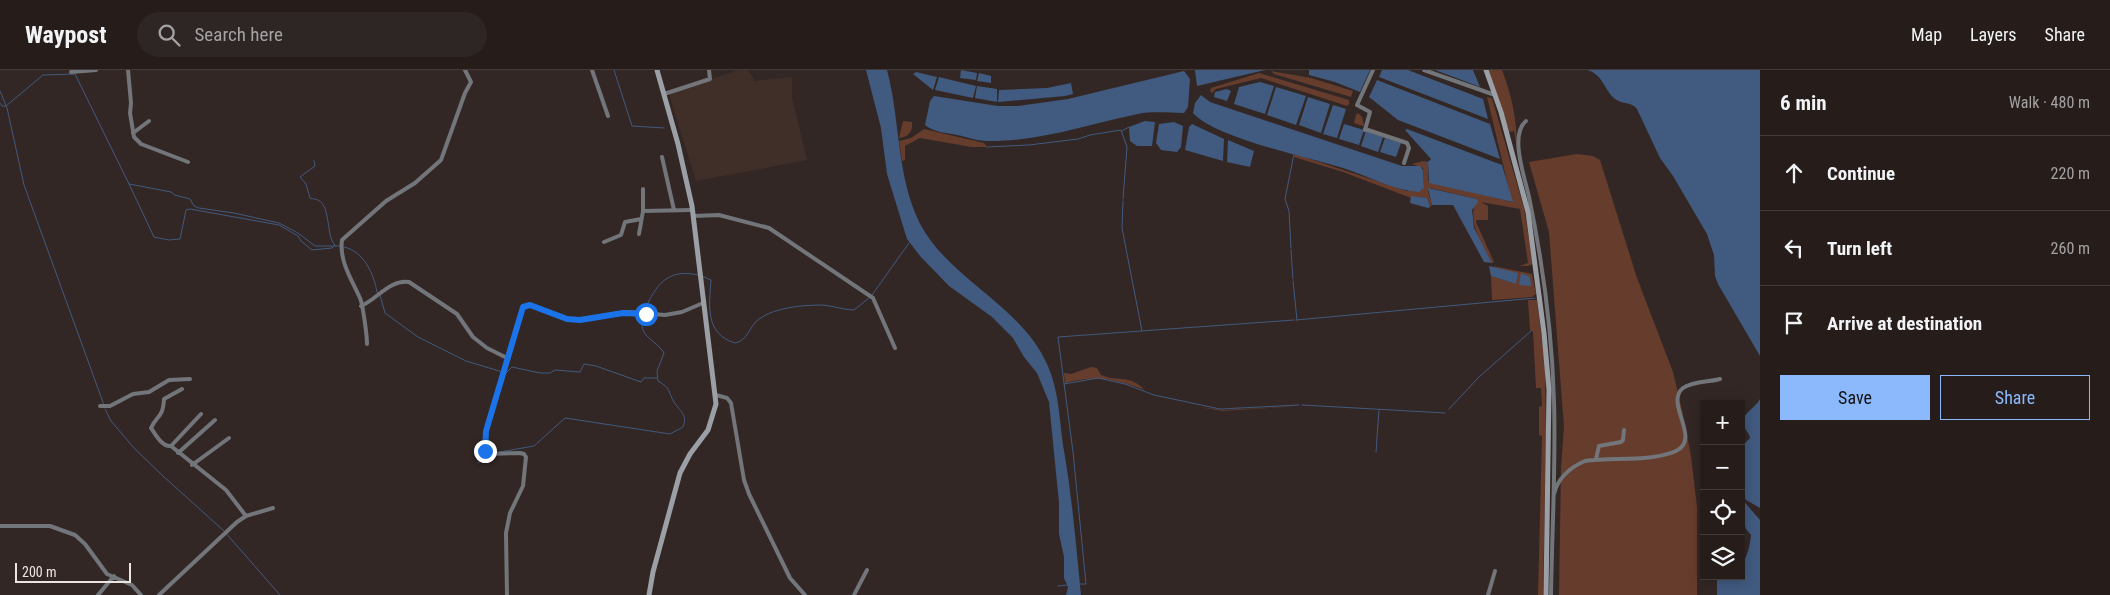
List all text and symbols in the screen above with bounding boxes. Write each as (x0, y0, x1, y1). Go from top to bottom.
search box (137, 12, 487, 57)
text: Waypost (25, 21, 107, 49)
icon: search (155, 21, 183, 49)
text: Search here (195, 23, 283, 46)
text: Map (1911, 24, 1942, 45)
text: Layers (1970, 24, 2017, 45)
text: Share (2045, 24, 2085, 45)
text: 6 min (1780, 91, 1827, 115)
text: Walk · 480 m (2009, 93, 2090, 112)
icon: ahead (1780, 159, 1808, 187)
text: Continue (1827, 162, 1895, 185)
text: 220 m (2051, 164, 2090, 183)
icon: left (1780, 234, 1808, 262)
text: Turn left (1827, 237, 1892, 260)
text: 260 m (2051, 239, 2090, 258)
route start (635, 303, 658, 326)
icon: arrive (1780, 309, 1808, 337)
text: Arrive at destination (1827, 312, 1982, 335)
button: Save (1780, 375, 1930, 420)
button: Share (1940, 375, 2090, 420)
map controls (1700, 400, 1745, 580)
button: + (1700, 400, 1745, 445)
route end (474, 440, 497, 463)
button: − (1700, 445, 1745, 490)
button: locate (1700, 490, 1745, 535)
button: layers (1700, 535, 1745, 580)
scale bar (15, 560, 131, 583)
text: 200 m (22, 564, 57, 580)

